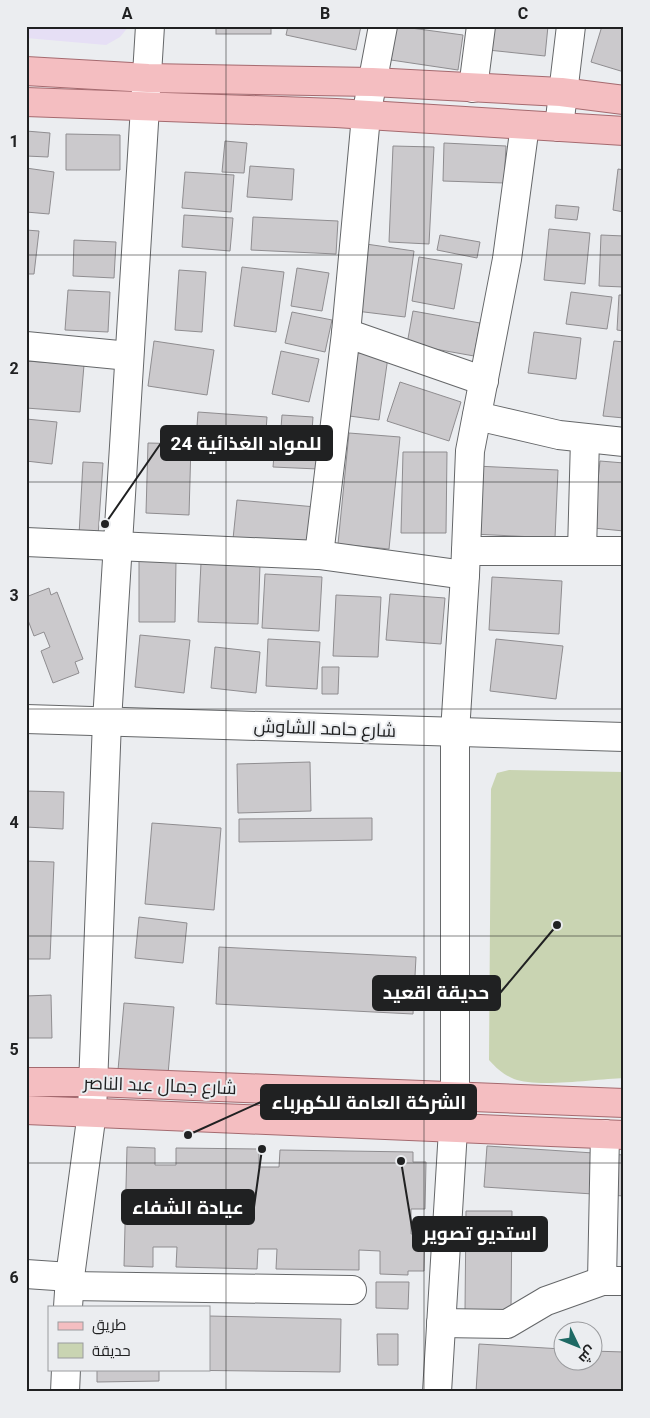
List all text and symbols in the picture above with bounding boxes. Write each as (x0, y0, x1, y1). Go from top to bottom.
text: A (122, 4, 133, 23)
text: B (320, 4, 330, 23)
text: C (518, 4, 528, 23)
text: 1 (9, 132, 19, 151)
text: 2 (9, 359, 19, 378)
callout: 24 للمواد الغذائية (161, 426, 332, 460)
text: 24 للمواد الغذائية (170, 432, 322, 455)
text: 3 (9, 586, 19, 605)
street label: شارع حامد الشاوش (253, 715, 397, 743)
text: 4 (9, 813, 19, 832)
callout: حديقة اقعيد (373, 976, 500, 1010)
text: حديقة اقعيد (383, 981, 489, 1004)
text: 5 (9, 1040, 19, 1059)
street label: شارع جمال عبد الناصر (82, 1072, 237, 1100)
callout: الشركة العامة للكهرباء (261, 1085, 476, 1119)
text: الشركة العامة للكهرباء (272, 1091, 466, 1114)
callout: عيادة الشفاء (122, 1190, 254, 1224)
text: عيادة الشفاء (132, 1196, 244, 1219)
callout: استديو تصوير (413, 1217, 547, 1251)
text: استديو تصوير (422, 1222, 537, 1245)
text: 6 (9, 1268, 19, 1287)
legend (48, 1306, 210, 1370)
text: طريق (92, 1316, 126, 1335)
north arrow (552, 1320, 602, 1370)
text: حديقة (92, 1342, 131, 1360)
text: ش (575, 1342, 599, 1367)

